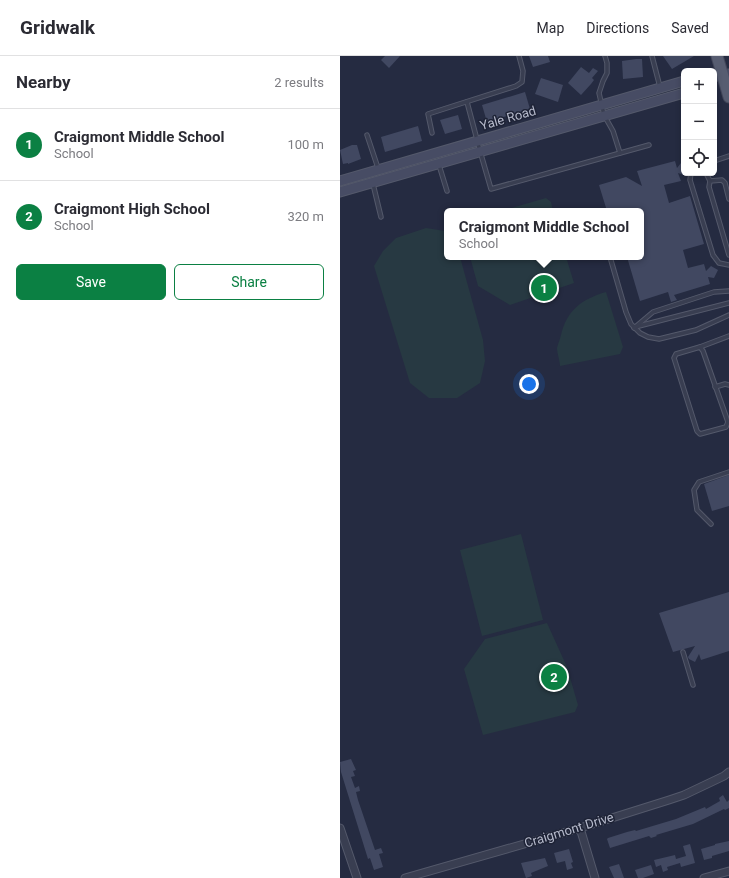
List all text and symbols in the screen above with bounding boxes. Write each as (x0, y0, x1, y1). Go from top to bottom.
text: Gridwalk (20, 16, 95, 39)
text: Map (537, 20, 564, 36)
text: Directions (586, 20, 649, 36)
text: Saved (671, 20, 709, 36)
map controls (681, 68, 717, 176)
button: + (681, 68, 717, 104)
text: Nearby (16, 72, 71, 92)
text: 2 results (274, 75, 324, 90)
street label: Yale Road (478, 103, 538, 133)
button: − (681, 104, 717, 140)
text: Craigmont Middle School (54, 128, 224, 146)
text: 1 (25, 137, 33, 152)
text: 100 m (287, 137, 324, 152)
button: locate (681, 140, 717, 176)
text: School (54, 146, 94, 161)
text: Craigmont High School (54, 200, 210, 218)
popup (444, 208, 644, 260)
text: 2 (25, 209, 33, 224)
text: 320 m (287, 209, 324, 224)
text: School (54, 218, 94, 233)
text: Craigmont Middle School (459, 218, 629, 236)
text: School (459, 236, 498, 251)
button: Save (16, 264, 166, 300)
button: Share (174, 264, 324, 300)
pin: 1 (531, 273, 557, 303)
your location (519, 374, 539, 394)
pin: 2 (541, 662, 567, 692)
street label: Craigmont Drive (522, 809, 616, 851)

